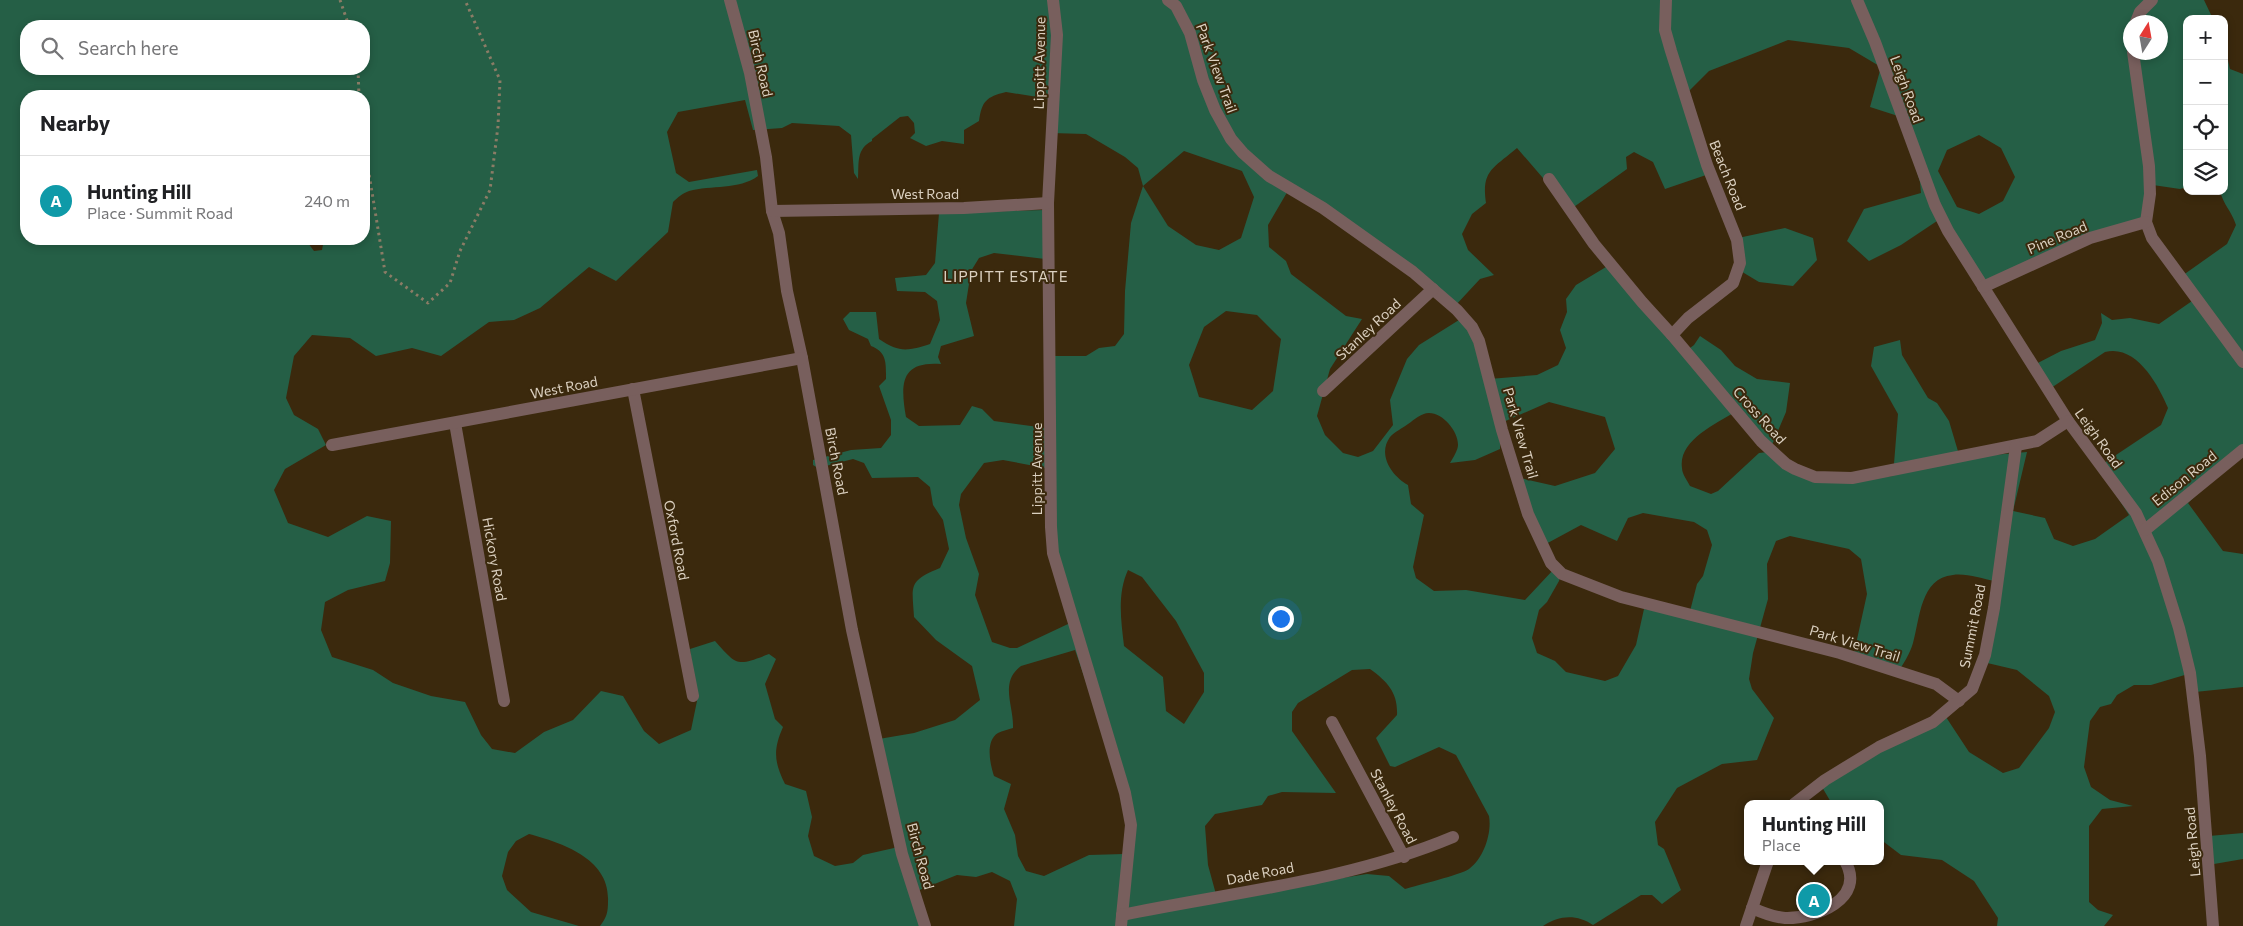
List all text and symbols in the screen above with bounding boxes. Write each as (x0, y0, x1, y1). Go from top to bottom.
north arrow (2123, 15, 2168, 60)
map controls (2183, 15, 2228, 195)
button: + (2183, 15, 2228, 60)
street label: Lippitt Avenue (1030, 17, 1048, 109)
search box (20, 20, 370, 75)
street label: Park View Trail (1193, 21, 1241, 115)
street label: Birch Road (745, 28, 777, 98)
icon: search (38, 34, 66, 62)
text: Search here (78, 36, 178, 59)
street label: Leigh Road (1887, 53, 1927, 125)
button: − (2183, 60, 2228, 105)
button: locate (2183, 105, 2228, 150)
text: Nearby (40, 110, 110, 135)
street label: Beach Road (1706, 137, 1750, 213)
button: layers (2183, 150, 2228, 195)
text: Hunting Hill (87, 180, 191, 203)
street label: West Road (891, 185, 959, 202)
text: A (50, 191, 62, 210)
text: 240 m (304, 191, 350, 210)
text: Place · Summit Road (87, 203, 233, 222)
street label: Pine Road (2025, 217, 2089, 257)
district label: LIPPITT ESTATE (943, 267, 1069, 285)
street label: Stanley Road (1332, 295, 1404, 363)
street label: West Road (529, 372, 599, 402)
street label: Cross Road (1730, 383, 1790, 447)
street label: Park View Trail (1500, 385, 1542, 481)
street label: Leigh Road (2072, 405, 2126, 471)
street label: Lippitt Avenue (1028, 423, 1045, 515)
street label: Birch Road (822, 426, 852, 496)
street label: Edison Road (2148, 447, 2220, 509)
street label: Oxford Road (661, 499, 693, 581)
street label: Hickory Road (479, 516, 511, 602)
street label: Summit Road (1956, 583, 1988, 669)
your location (1268, 606, 1294, 632)
street label: Park View Trail (1808, 621, 1902, 665)
street label: Stanley Road (1367, 766, 1421, 846)
popup (1744, 800, 1884, 865)
street label: Leigh Road (2180, 806, 2204, 878)
text: Hunting Hill (1762, 812, 1866, 835)
street label: Birch Road (904, 821, 938, 891)
text: Place (1762, 835, 1801, 854)
street label: Dade Road (1225, 858, 1295, 888)
pin: A (1798, 881, 1830, 919)

